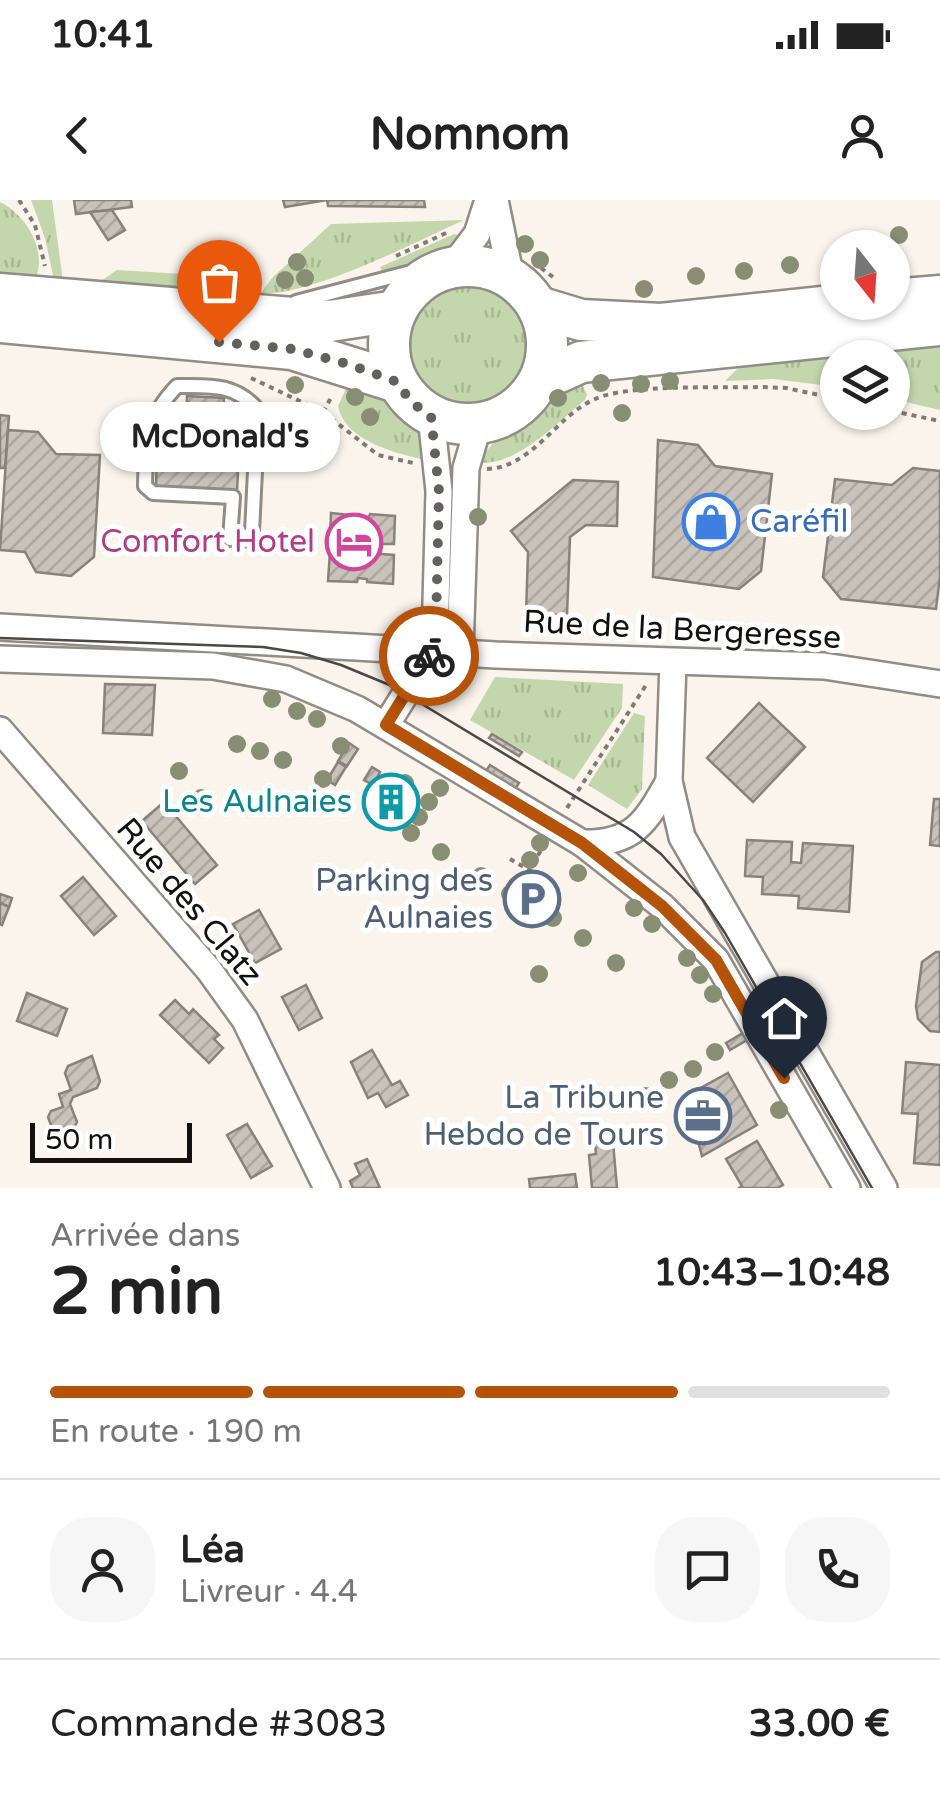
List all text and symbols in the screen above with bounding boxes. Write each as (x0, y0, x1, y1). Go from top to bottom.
text: 10:41 (50, 12, 155, 58)
icon: back (50, 108, 105, 163)
text: Nomnom (370, 108, 570, 162)
icon: person (835, 108, 890, 163)
north arrow (820, 230, 910, 320)
map controls (820, 230, 910, 430)
pin (177, 240, 262, 343)
icon: bag (192, 255, 247, 310)
button: layers (820, 340, 910, 430)
callout: McDonald's (99, 402, 339, 472)
text: McDonald's (131, 418, 309, 456)
shop icon: Caréfil (681, 492, 741, 552)
place label: Caréfil (750, 503, 848, 541)
hotel icon: Comfort Hotel (324, 512, 384, 572)
place label: Comfort Hotel (100, 523, 315, 561)
street label: Rue de la Bergeresse (522, 603, 842, 657)
courier (379, 606, 479, 706)
icon: bike (402, 629, 457, 684)
building icon: Les Aulnaies (361, 772, 421, 832)
place label: Les Aulnaies (162, 783, 352, 821)
street label: Rue des Clatz (108, 811, 270, 993)
place label: Parking des Aulnaies (315, 862, 493, 937)
parking icon: Parking des Aulnaies (502, 869, 562, 929)
pin (742, 976, 827, 1079)
icon: home (757, 991, 812, 1046)
place label: La Tribune Hebdo de Tours (423, 1079, 664, 1154)
office icon: La Tribune Hebdo de Tours (673, 1086, 733, 1146)
scale bar (30, 1118, 192, 1163)
text: 50 m (45, 1123, 113, 1157)
text: Arrivée dans (50, 1217, 240, 1255)
text: 10:43–10:48 (653, 1250, 890, 1296)
text: 2 min (50, 1253, 223, 1332)
text: En route · 190 m (50, 1413, 302, 1451)
button: person (50, 1517, 155, 1622)
button: chat (655, 1517, 760, 1622)
button: phone (785, 1517, 890, 1622)
text: Léa (180, 1527, 245, 1573)
text: Livreur · 4.4 (180, 1573, 358, 1611)
text: Commande #3083 (50, 1701, 387, 1747)
text: 33.00 € (749, 1701, 890, 1747)

